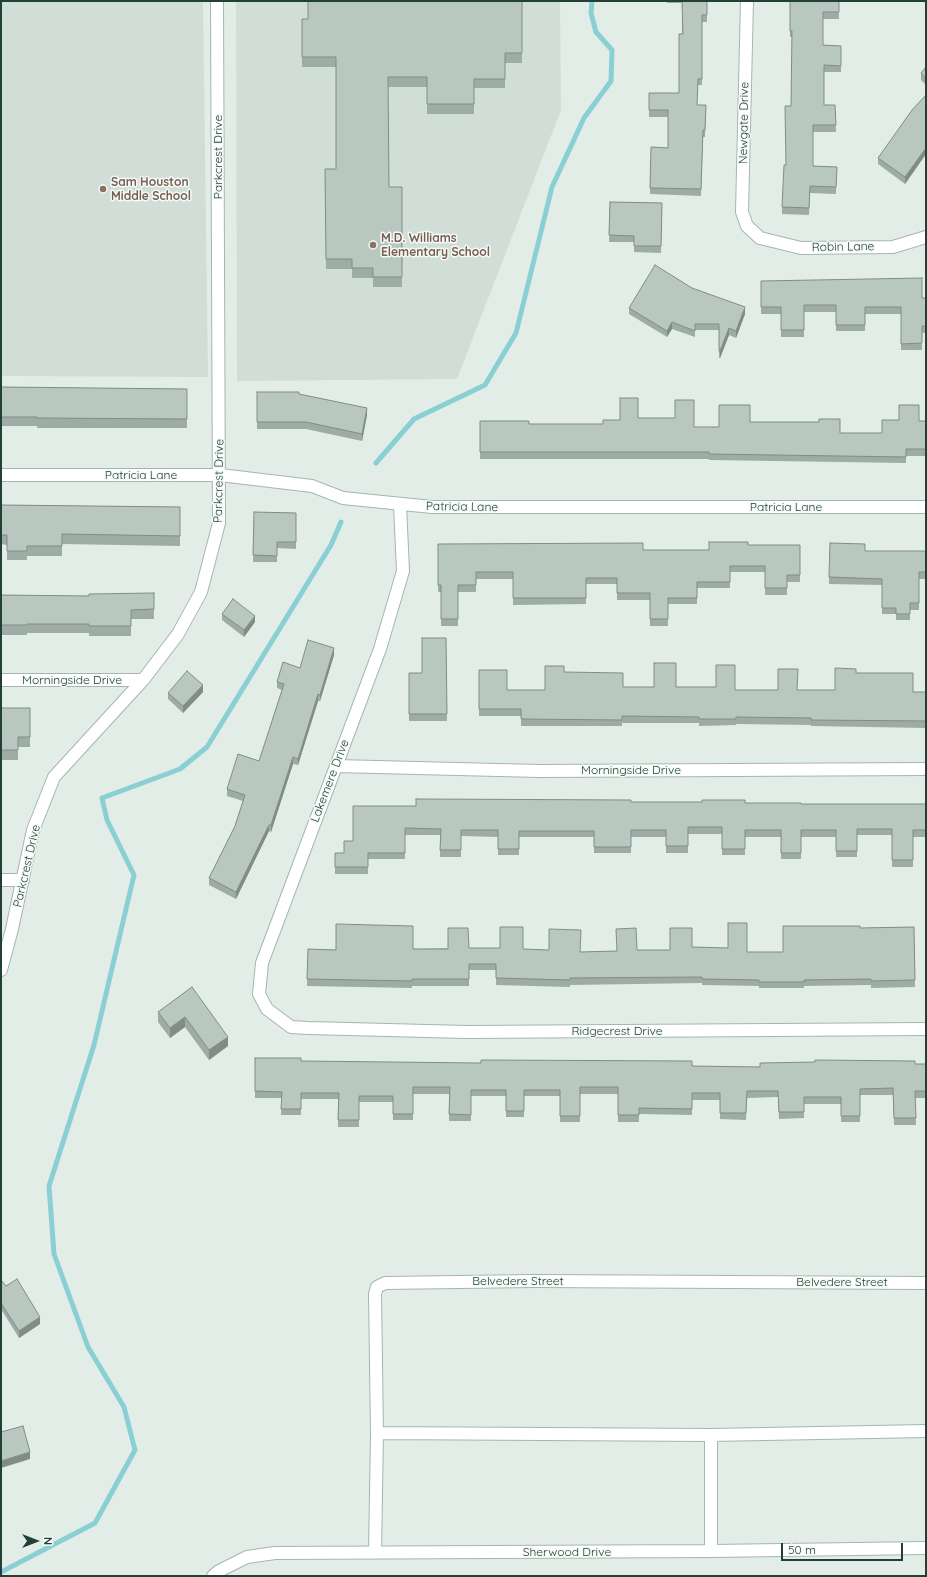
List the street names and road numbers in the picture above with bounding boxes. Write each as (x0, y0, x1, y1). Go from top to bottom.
street label: Newgate Drive (736, 82, 752, 164)
street label: Parkcrest Drive (211, 115, 225, 199)
street label: Robin Lane (812, 239, 874, 255)
street label: Parkcrest Drive (211, 439, 227, 523)
street label: Patricia Lane (105, 468, 177, 482)
street label: Patricia Lane (426, 499, 498, 515)
street label: Patricia Lane (750, 500, 822, 514)
street label: Morningside Drive (22, 673, 122, 687)
street label: Lakemere Drive (308, 738, 352, 824)
street label: Morningside Drive (581, 763, 681, 777)
street label: Parkcrest Drive (10, 823, 44, 909)
street label: Ridgecrest Drive (571, 1024, 663, 1038)
street label: Belvedere Street (472, 1274, 564, 1288)
street label: Belvedere Street (796, 1275, 888, 1289)
street label: Sherwood Drive (523, 1545, 611, 1559)

